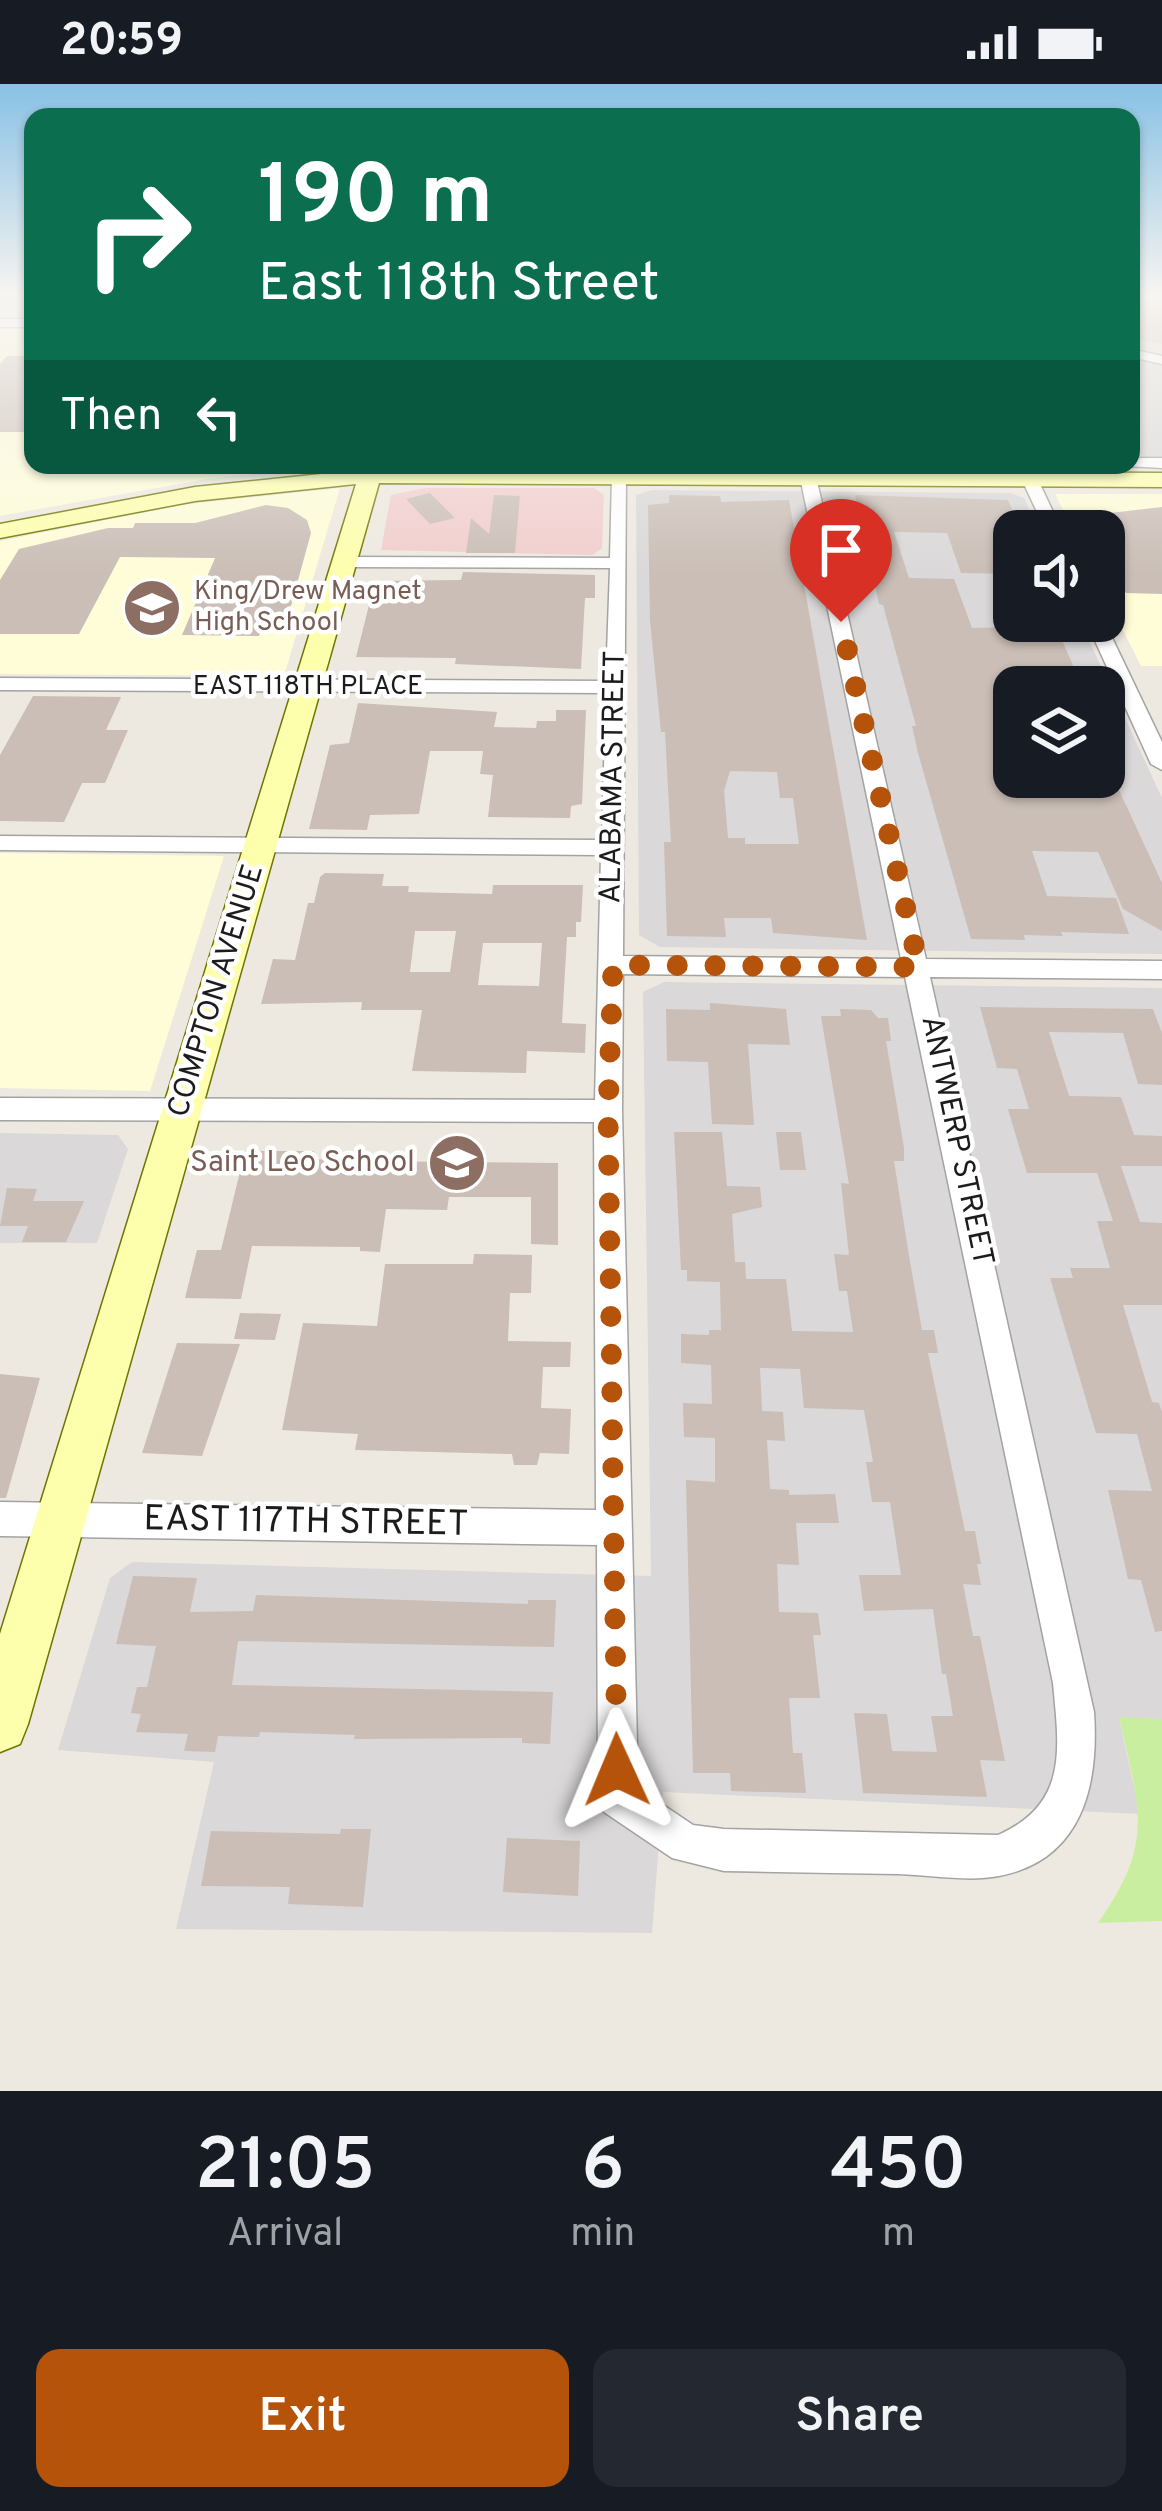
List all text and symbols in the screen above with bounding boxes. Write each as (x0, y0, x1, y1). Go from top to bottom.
text: 20:59 (60, 14, 183, 71)
text: 190 m (258, 147, 493, 253)
icon: right (60, 156, 216, 312)
text: East 118th Street (258, 251, 660, 320)
icon: left (186, 384, 252, 450)
text: Then (60, 389, 162, 446)
pin (790, 499, 892, 622)
map controls (993, 510, 1125, 798)
button: sound (993, 510, 1125, 642)
icon: arrive (808, 517, 874, 583)
place label: King/Drew Magnet High School (194, 575, 422, 640)
school or university icon: King/Drew Magnet High School (121, 577, 183, 639)
street label: ALABAMA STREET (593, 650, 635, 904)
button: layers (993, 666, 1125, 798)
street label: EAST 118TH PLACE (193, 670, 423, 704)
street label: COMPTON AVENUE (161, 860, 273, 1122)
street label: ANTWERP STREET (911, 1013, 1001, 1269)
school or university icon: Saint Leo School (426, 1132, 488, 1194)
place label: Saint Leo School (190, 1145, 415, 1182)
street label: EAST 117TH STREET (143, 1497, 469, 1549)
position arrow (554, 1707, 680, 1833)
text: 21:05 (195, 2123, 375, 2215)
text: 6 (581, 2123, 625, 2215)
text: 450 (830, 2123, 967, 2215)
text: Arrival (227, 2211, 343, 2260)
text: min (570, 2211, 635, 2260)
text: m (882, 2211, 915, 2260)
button: Exit (36, 2349, 569, 2487)
button: Share (593, 2349, 1126, 2487)

